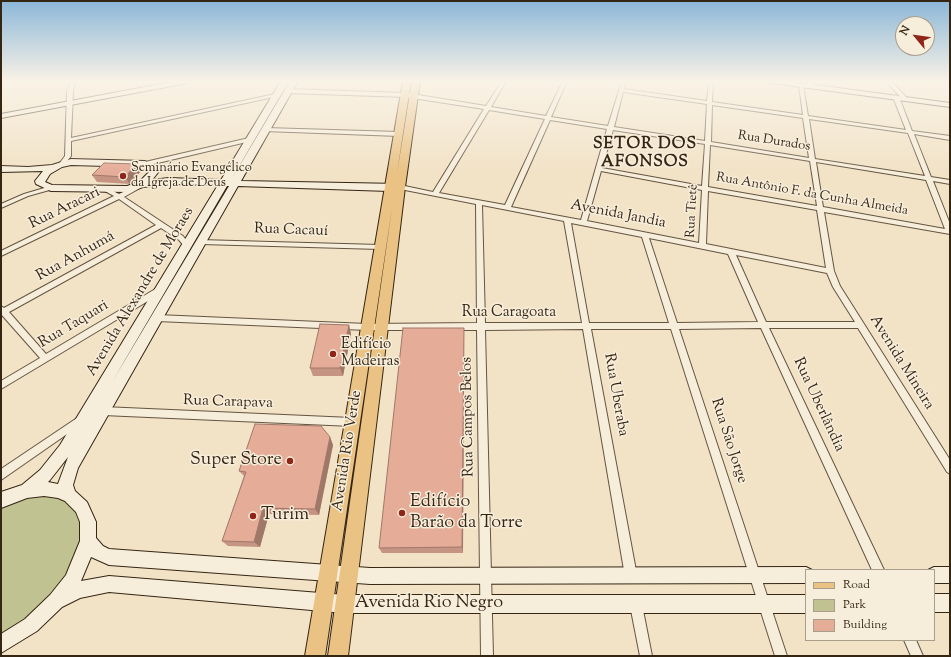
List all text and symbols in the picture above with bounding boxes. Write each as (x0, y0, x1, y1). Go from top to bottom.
north arrow (895, 16, 935, 56)
text: N (896, 23, 915, 38)
street label: Rua Durados (737, 129, 811, 155)
district label: SETOR DOS AFONSOS (593, 135, 697, 173)
place label: Seminário Evangélico da Igreja de Deus (131, 161, 252, 192)
street label: Rua Antônio F. da Cunha Almeida (715, 170, 909, 220)
marker: Seminário Evangélico da Igreja de Deus (118, 171, 128, 181)
street label: Rua Aracari (27, 184, 103, 234)
street label: Rua Tietê (684, 184, 702, 238)
street label: Avenida Jandia (569, 197, 667, 233)
street label: Avenida Alexandre de Moraes (83, 204, 199, 380)
street label: Rua Cacauí (254, 221, 328, 241)
street label: Rua Anhumá (34, 228, 118, 286)
street label: Rua Taquari (36, 297, 112, 353)
street label: Rua Caragoata (462, 304, 556, 322)
street label: Avenida Mineira (865, 312, 937, 414)
place label: Edifício Madeiras (341, 336, 399, 371)
marker: Edifício Madeiras (328, 349, 338, 359)
street label: Rua Uberaba (599, 352, 631, 438)
street label: Rua Uberlândia (788, 355, 848, 455)
street label: Rua Campos Belos (459, 357, 479, 477)
street label: Avenida Rio Verde (330, 389, 366, 513)
street label: Rua Carapava (183, 392, 273, 414)
street label: Rua São Jorge (706, 396, 750, 486)
place label: Super Store (190, 450, 282, 472)
marker: Super Store (285, 456, 295, 466)
place label: Edifício Barão da Torre (410, 492, 523, 534)
place label: Turim (261, 505, 309, 527)
marker: Edifício Barão da Torre (397, 508, 407, 518)
marker: Turim (248, 511, 258, 521)
legend (805, 569, 935, 641)
text: Road (843, 576, 870, 594)
street label: Avenida Rio Negro (355, 593, 503, 615)
text: Park (843, 596, 866, 614)
text: Building (843, 616, 887, 634)

